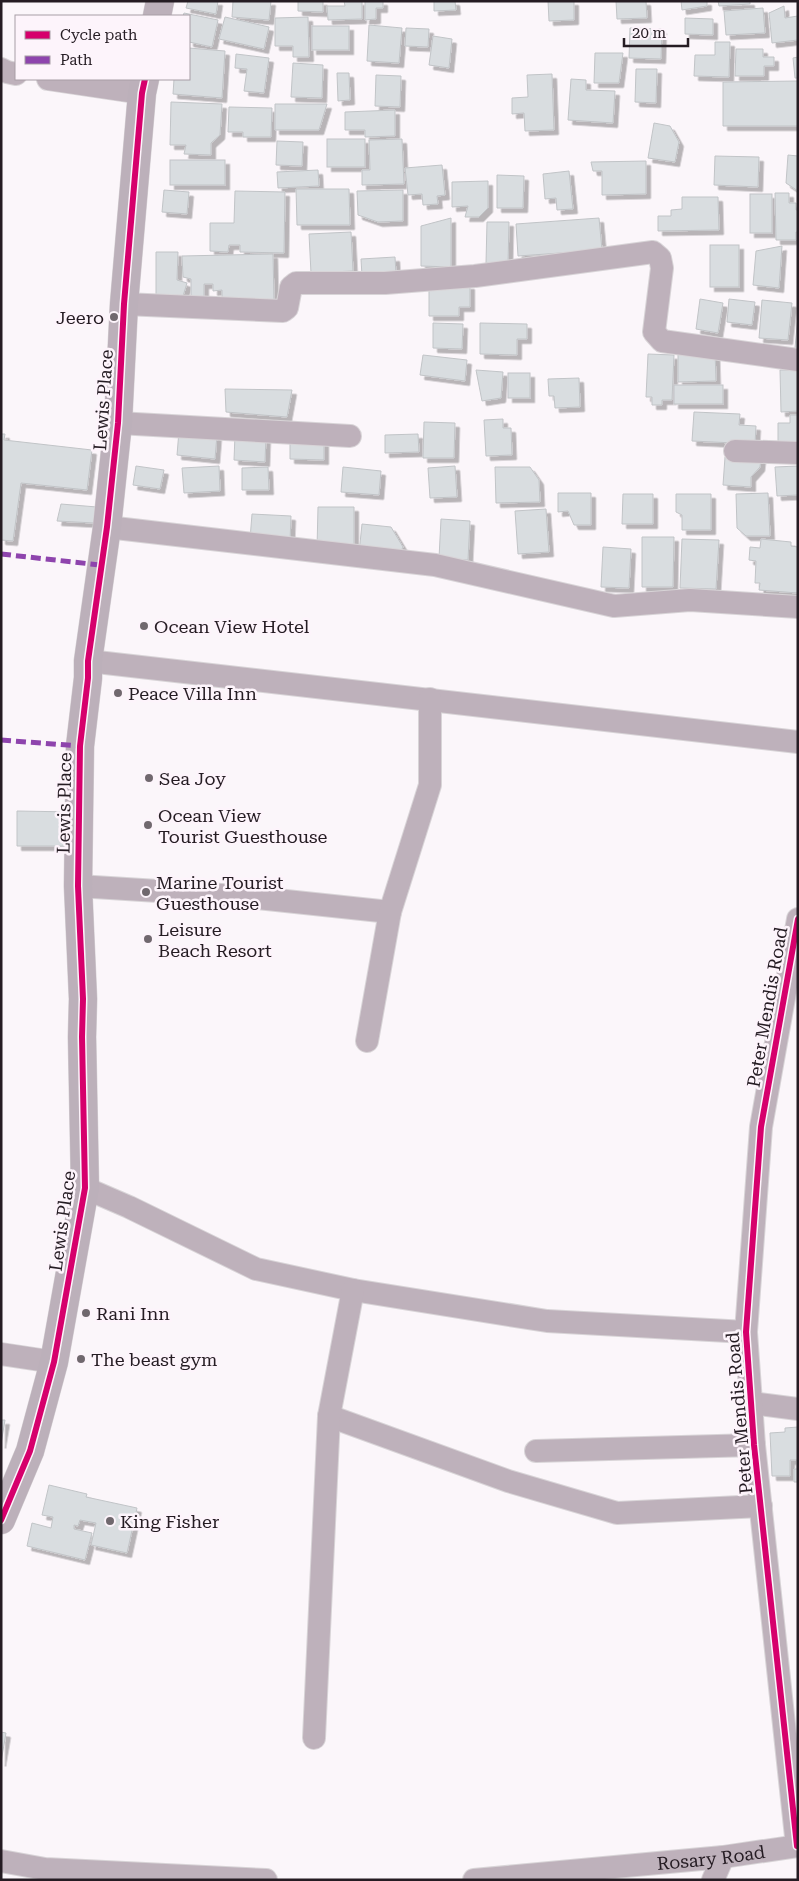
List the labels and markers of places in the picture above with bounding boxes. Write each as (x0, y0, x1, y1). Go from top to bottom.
place label: Jeero (56, 307, 104, 328)
marker: Jeero (108, 311, 120, 323)
place label: Ocean View Hotel (154, 616, 310, 637)
marker: Ocean View Hotel (138, 620, 150, 632)
place label: Peace Villa Inn (128, 683, 257, 704)
marker: Peace Villa Inn (112, 687, 124, 699)
place label: Sea Joy (159, 768, 226, 789)
marker: Sea Joy (143, 772, 155, 784)
place label: Ocean View Tourist Guesthouse (158, 805, 327, 847)
marker: Ocean View Tourist Guesthouse (142, 819, 154, 831)
place label: Marine Tourist Guesthouse (156, 872, 284, 914)
marker: Marine Tourist Guesthouse (140, 886, 152, 898)
place label: Leisure Beach Resort (158, 919, 272, 961)
marker: Leisure Beach Resort (142, 933, 154, 945)
place label: Rani Inn (96, 1303, 170, 1324)
marker: Rani Inn (80, 1307, 92, 1319)
place label: The beast gym (91, 1349, 218, 1370)
marker: The beast gym (75, 1353, 87, 1365)
place label: King Fisher (120, 1511, 219, 1532)
marker: King Fisher (104, 1515, 116, 1527)

